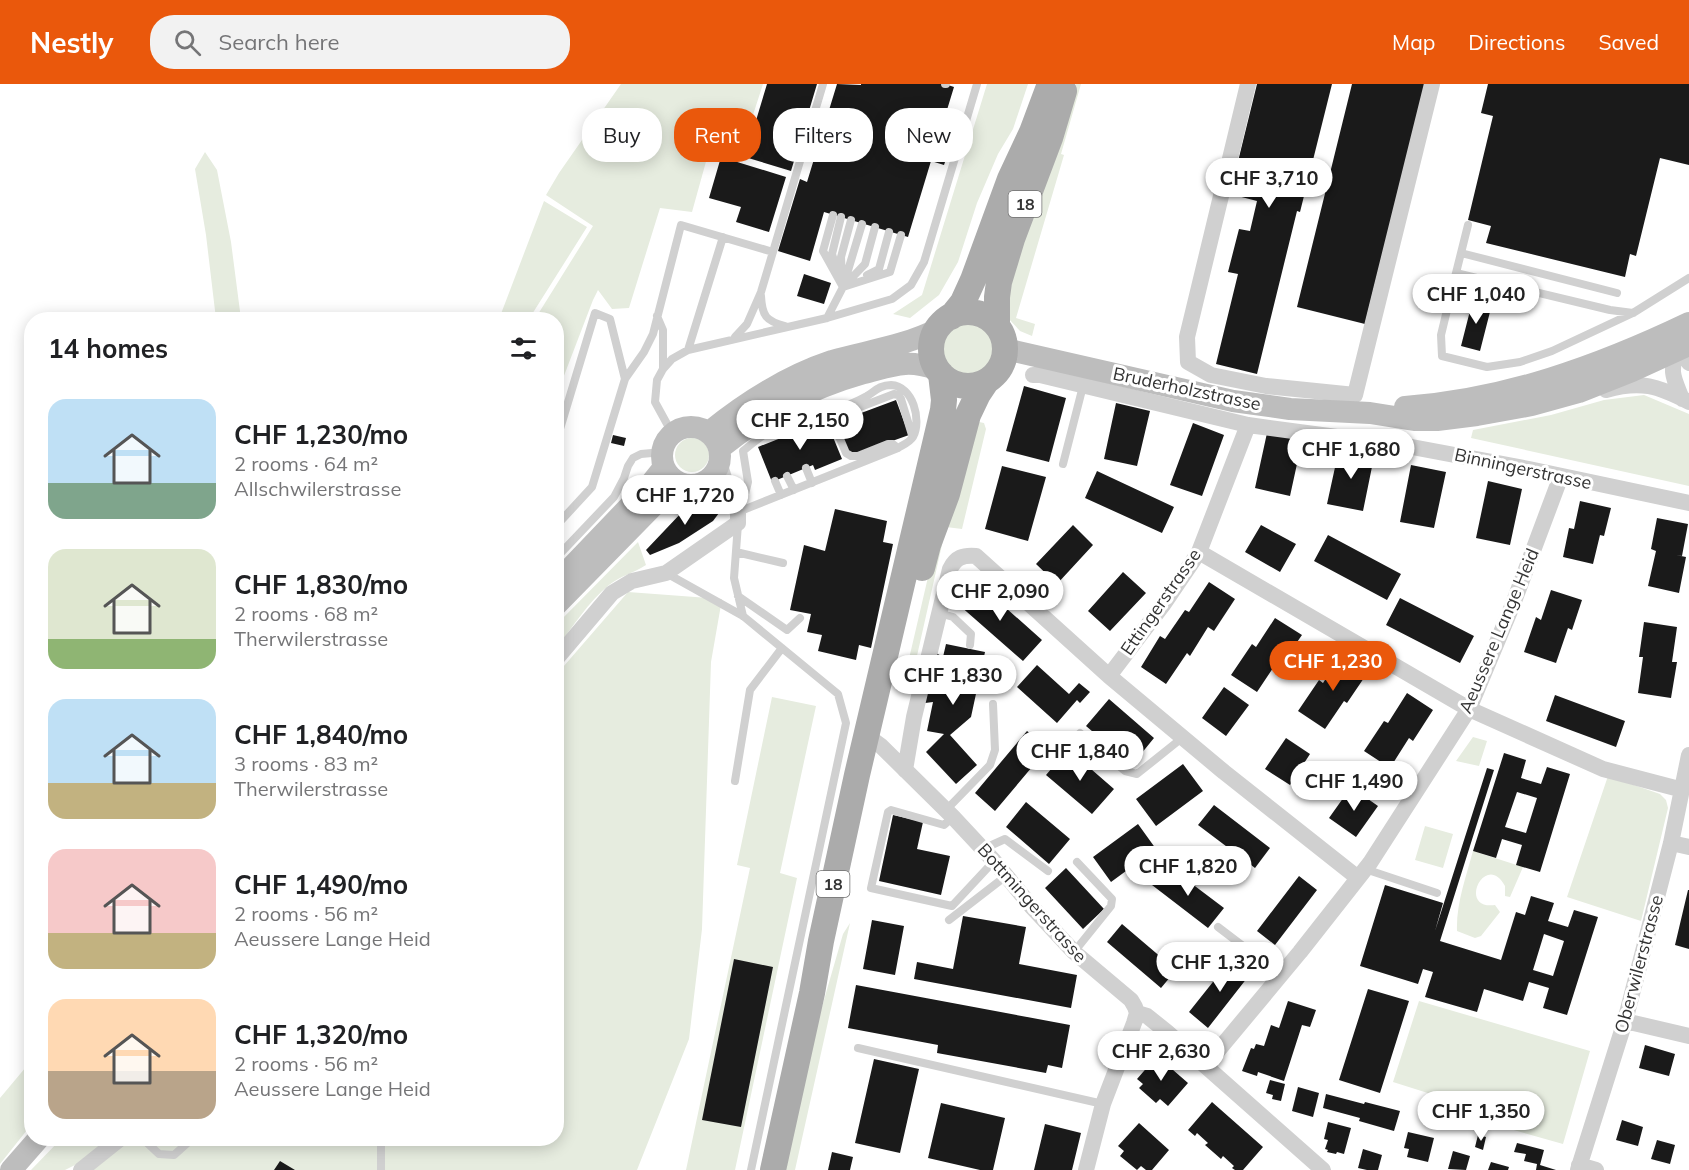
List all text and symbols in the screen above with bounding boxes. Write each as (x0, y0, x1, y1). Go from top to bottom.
search box (150, 15, 570, 69)
text: Nestly (30, 25, 114, 60)
icon: search (171, 26, 204, 59)
text: Search here (219, 28, 339, 56)
text: Map (1392, 29, 1435, 55)
text: Directions (1468, 29, 1565, 55)
text: Saved (1598, 29, 1659, 55)
chip: Buy (582, 108, 662, 162)
chip: Rent (674, 108, 761, 162)
chip: Filters (773, 108, 873, 162)
chip: New (885, 108, 973, 162)
pin: CHF 3,710 (1200, 158, 1338, 209)
text: CHF 3,710 (1219, 165, 1319, 190)
road number: 18 (1008, 191, 1042, 217)
pin: CHF 1,040 (1407, 274, 1545, 325)
text: CHF 1,040 (1426, 281, 1526, 306)
text: 14 homes (48, 332, 168, 365)
icon: filters (507, 332, 540, 365)
street label: Bruderholzstrasse (1111, 362, 1263, 415)
pin: CHF 2,150 (731, 400, 869, 451)
text: CHF 2,150 (750, 407, 850, 432)
text: CHF 1,230/mo (234, 418, 408, 451)
icon: home (96, 423, 168, 495)
pin: CHF 1,680 (1282, 429, 1420, 480)
text: CHF 1,680 (1301, 436, 1401, 461)
street label: Binningerstrasse (1452, 443, 1594, 494)
text: 2 rooms · 64 m² (234, 451, 378, 476)
pin: CHF 1,720 (616, 475, 754, 526)
text: Allschwilerstrasse (234, 476, 401, 501)
text: CHF 1,720 (635, 482, 735, 507)
street label: Ettingerstrasse (1115, 544, 1206, 659)
street label: Aeussere Lange Heid (1453, 545, 1544, 717)
text: CHF 1,830/mo (234, 568, 408, 601)
pin: CHF 2,090 (931, 571, 1069, 622)
icon: home (96, 573, 168, 645)
text: CHF 2,090 (950, 578, 1050, 603)
text: 2 rooms · 68 m² (234, 601, 378, 626)
text: Therwilerstrasse (234, 626, 388, 651)
pin: CHF 1,230 (1264, 641, 1402, 692)
text: CHF 1,230 (1283, 648, 1383, 673)
pin: CHF 1,830 (884, 655, 1022, 706)
text: CHF 1,830 (903, 662, 1003, 687)
text: CHF 1,840/mo (234, 718, 408, 751)
icon: home (96, 723, 168, 795)
pin: CHF 1,840 (1011, 731, 1149, 782)
text: CHF 1,840 (1030, 738, 1130, 763)
text: 3 rooms · 83 m² (234, 751, 378, 776)
pin: CHF 1,490 (1285, 761, 1423, 812)
text: CHF 1,490 (1304, 768, 1404, 793)
text: Therwilerstrasse (234, 776, 388, 801)
street label: Bottmingerstrasse (973, 838, 1092, 967)
pin: CHF 1,820 (1119, 846, 1257, 897)
text: CHF 1,820 (1138, 853, 1238, 878)
text: CHF 1,490/mo (234, 868, 408, 901)
road number: 18 (816, 871, 850, 897)
icon: home (96, 873, 168, 945)
street label: Oberwilerstrasse (1609, 892, 1668, 1035)
text: 2 rooms · 56 m² (234, 901, 378, 926)
text: Aeussere Lange Heid (234, 926, 431, 951)
pin: CHF 1,320 (1151, 942, 1289, 993)
text: CHF 1,320 (1170, 949, 1270, 974)
text: CHF 1,320/mo (234, 1018, 408, 1051)
icon: home (96, 1023, 168, 1095)
pin: CHF 2,630 (1092, 1031, 1230, 1082)
text: CHF 2,630 (1111, 1038, 1211, 1063)
text: 2 rooms · 56 m² (234, 1051, 378, 1076)
text: Aeussere Lange Heid (234, 1076, 431, 1101)
pin: CHF 1,350 (1412, 1091, 1550, 1142)
text: CHF 1,350 (1431, 1098, 1531, 1123)

